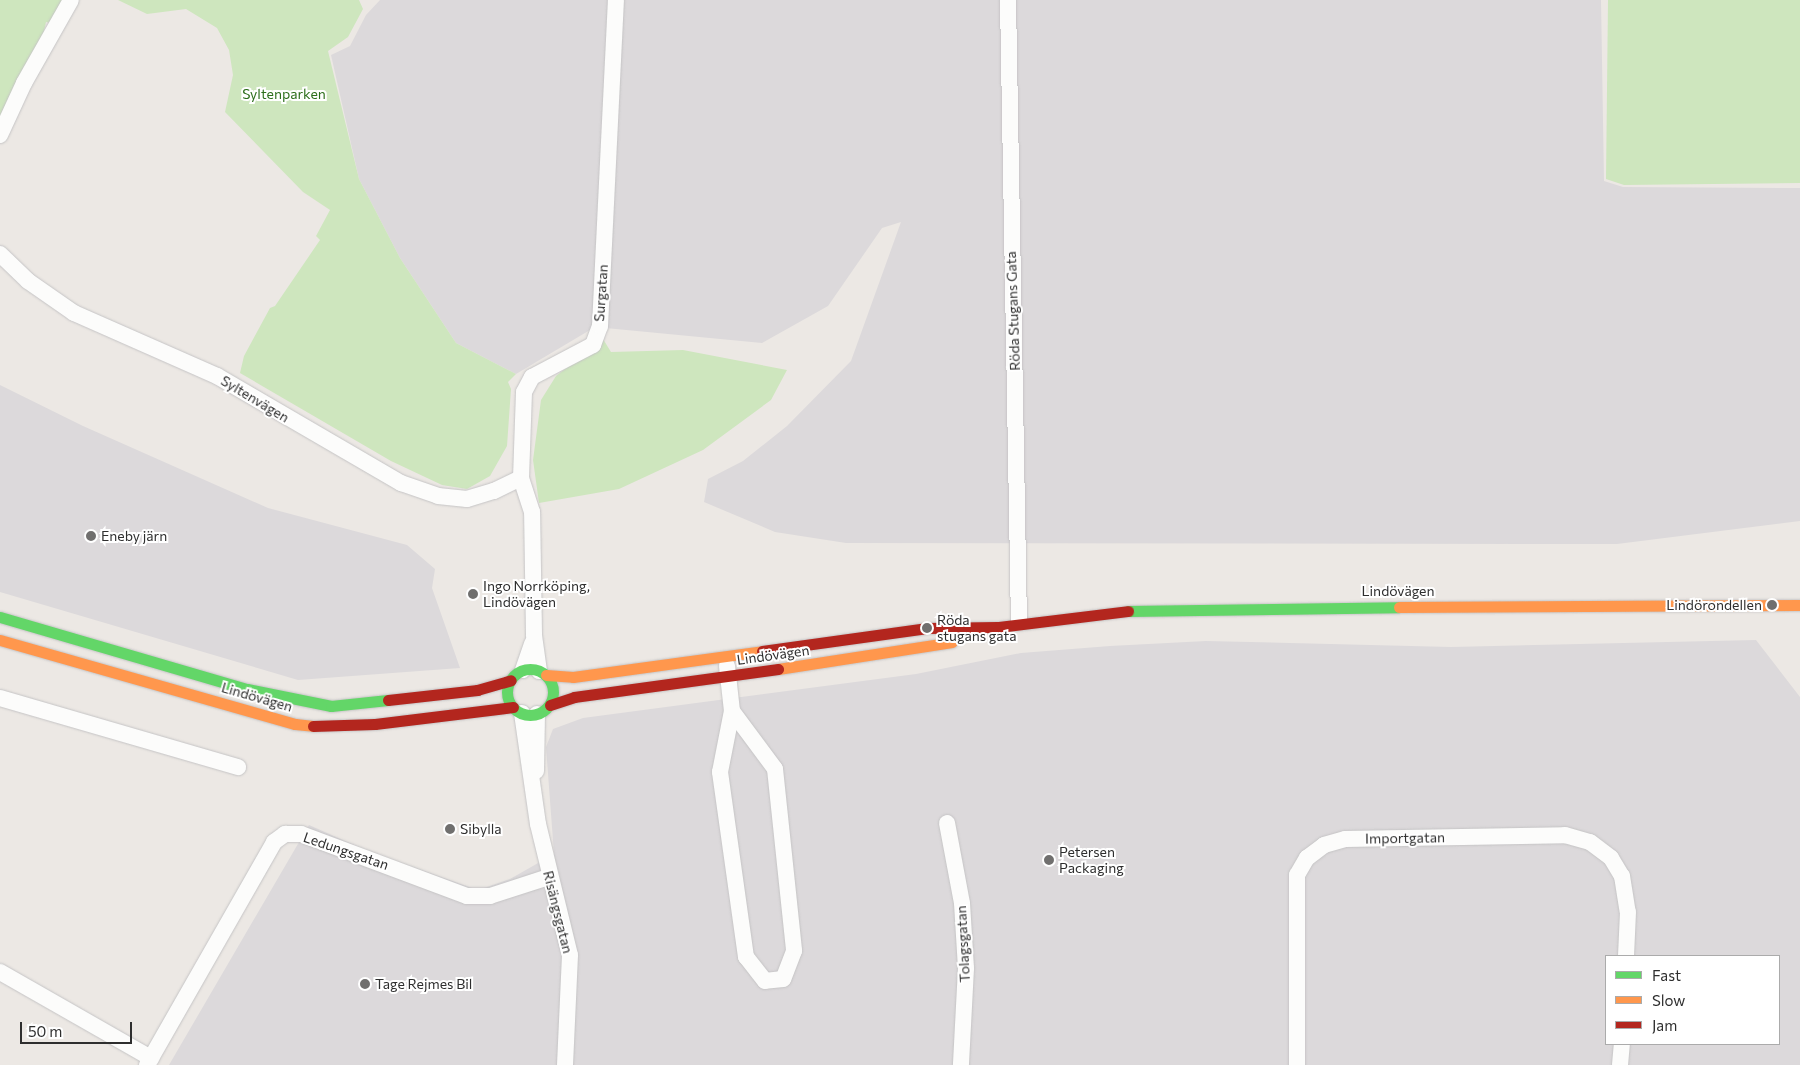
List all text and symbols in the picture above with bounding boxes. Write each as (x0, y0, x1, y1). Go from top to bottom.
park label: Syltenparken (242, 86, 326, 102)
street label: Röda Stugans Gata (1003, 251, 1023, 371)
street label: Surgatan (591, 264, 611, 322)
street label: Syltenvägen (218, 372, 292, 426)
place label: Eneby järn (101, 528, 167, 544)
marker: Eneby järn (85, 530, 97, 542)
place label: Ingo Norrköping, Lindövägen (483, 578, 590, 610)
street label: Lindövägen (1362, 583, 1434, 599)
marker: Ingo Norrköping, Lindövägen (467, 588, 479, 600)
place label: Lindörondellen (1666, 597, 1762, 613)
marker: Lindörondellen (1766, 599, 1778, 611)
place label: Röda stugans gata (937, 612, 1017, 644)
marker: Röda stugans gata (921, 622, 933, 634)
street label: Lindövägen (736, 642, 810, 668)
street label: Lindövägen (220, 679, 294, 715)
place label: Sibylla (460, 821, 502, 837)
marker: Sibylla (444, 823, 456, 835)
street label: Ledungsgatan (301, 829, 391, 873)
street label: Importgatan (1365, 829, 1445, 847)
place label: Petersen Packaging (1059, 844, 1124, 876)
marker: Petersen Packaging (1043, 854, 1055, 866)
street label: Risängsgatan (540, 869, 576, 955)
street label: Tolagsgatan (953, 905, 973, 983)
legend (1605, 955, 1780, 1045)
text: Fast (1652, 966, 1681, 984)
place label: Tage Rejmes Bil (375, 976, 472, 992)
marker: Tage Rejmes Bil (359, 978, 371, 990)
text: Slow (1652, 991, 1685, 1009)
scale bar (22, 1012, 135, 1044)
text: Jam (1652, 1016, 1677, 1034)
text: 50 m (28, 1022, 62, 1040)

